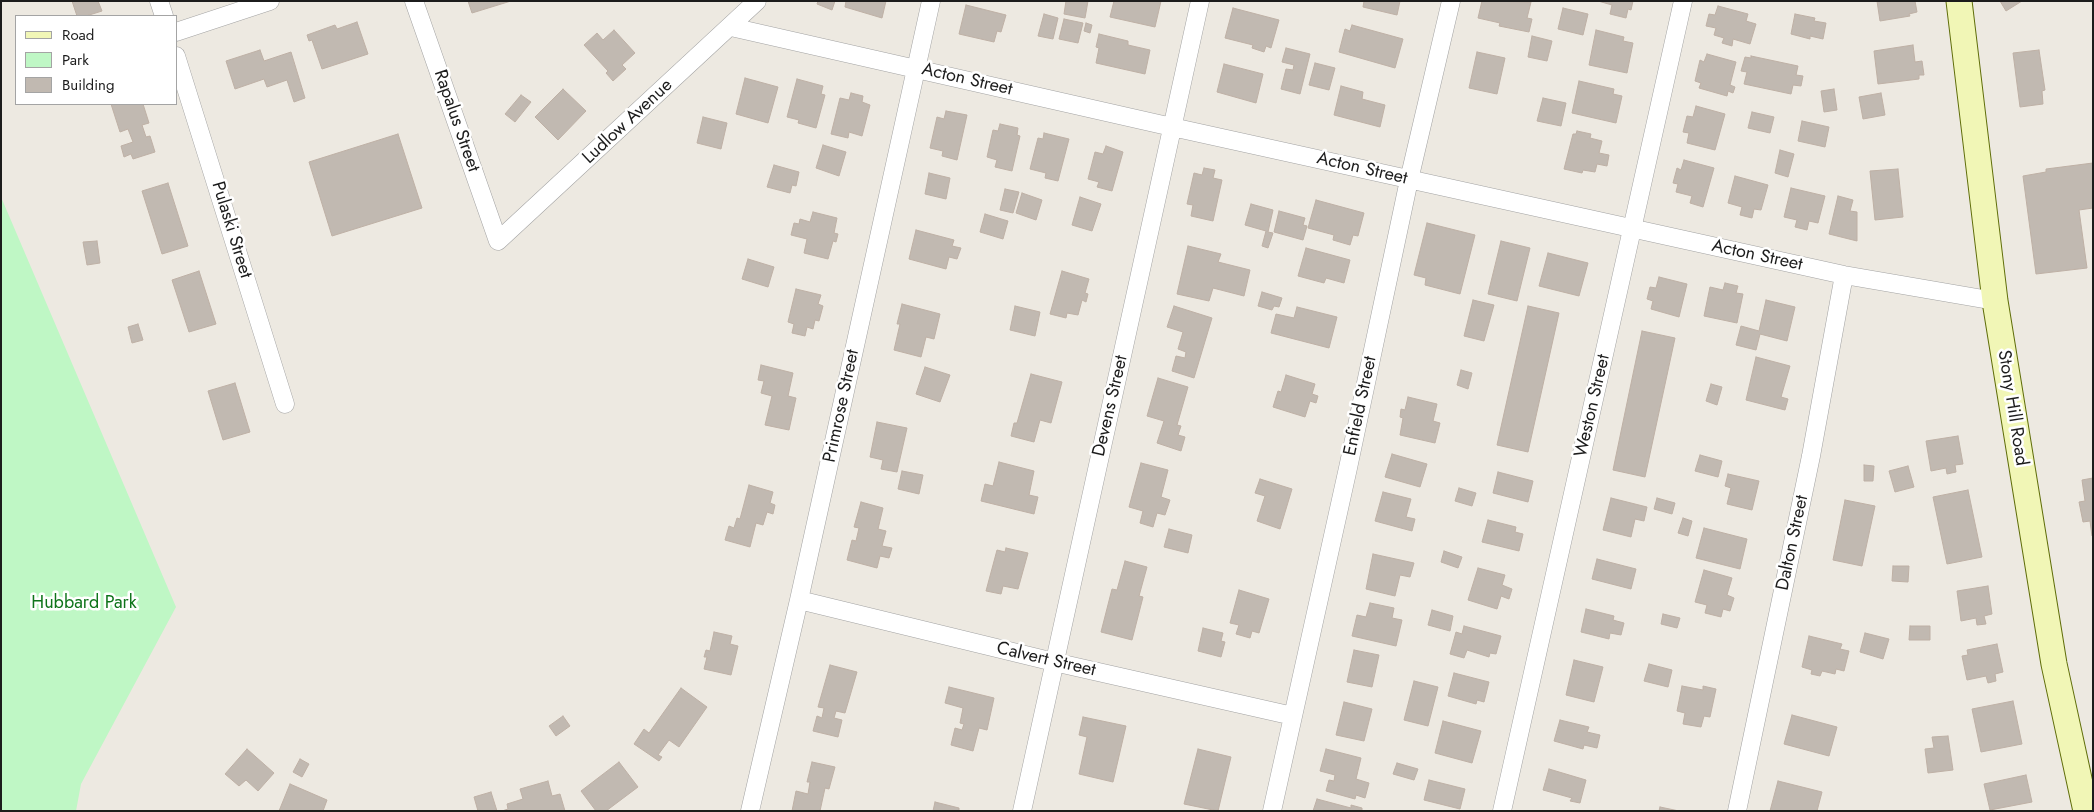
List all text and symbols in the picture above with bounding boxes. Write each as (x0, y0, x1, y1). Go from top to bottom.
legend (15, 15, 178, 105)
text: Road (62, 24, 94, 46)
text: Park (62, 49, 89, 71)
street label: Acton Street (920, 59, 1014, 101)
street label: Rapalus Street (428, 67, 484, 175)
text: Building (62, 74, 114, 96)
street label: Ludlow Avenue (579, 75, 677, 169)
street label: Acton Street (1315, 148, 1409, 190)
street label: Pulaski Street (206, 179, 256, 281)
street label: Acton Street (1710, 236, 1804, 276)
street label: Primrose Street (819, 348, 865, 464)
street label: Stony Hill Road (1992, 349, 2032, 467)
street label: Weston Street (1571, 352, 1615, 460)
street label: Devens Street (1089, 353, 1133, 459)
street label: Enfield Street (1340, 354, 1382, 458)
street label: Dalton Street (1772, 493, 1814, 593)
park label: Hubbard Park (31, 593, 137, 615)
street label: Calvert Street (994, 638, 1098, 682)

